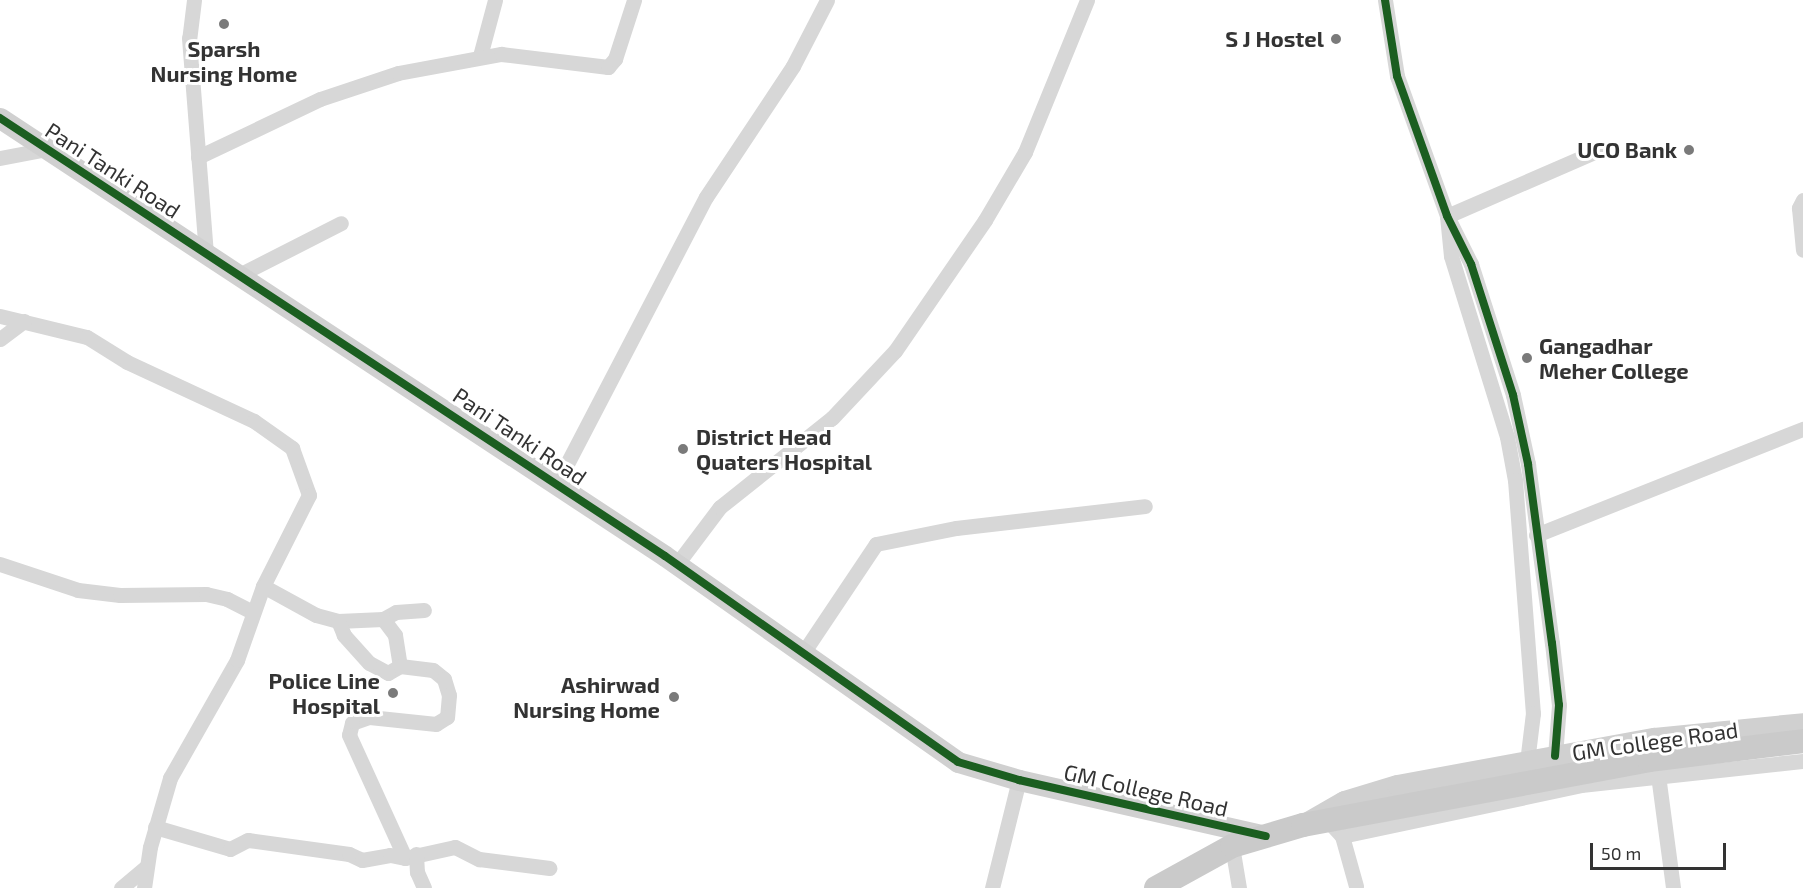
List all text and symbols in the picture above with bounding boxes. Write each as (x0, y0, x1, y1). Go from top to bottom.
marker: Sparsh Nursing Home (215, 15, 233, 33)
place label: S J Hostel (1225, 26, 1324, 52)
marker: S J Hostel (1329, 32, 1343, 46)
place label: Sparsh Nursing Home (151, 35, 297, 86)
street label: Pani Tanki Road (40, 116, 186, 224)
place label: UCO Bank (1577, 137, 1677, 163)
marker: UCO Bank (1682, 143, 1696, 157)
place label: Gangadhar Meher College (1539, 332, 1689, 384)
marker: Gangadhar Meher College (1520, 351, 1534, 365)
street label: Pani Tanki Road (448, 381, 592, 491)
place label: District Head Quaters Hospital (696, 423, 872, 475)
marker: District Head Quaters Hospital (674, 440, 692, 458)
place label: Police Line Hospital (268, 667, 380, 718)
place label: Ashirwad Nursing Home (513, 671, 660, 722)
marker: Police Line Hospital (384, 684, 402, 702)
marker: Ashirwad Nursing Home (665, 688, 683, 706)
street label: GM College Road (1570, 716, 1740, 766)
street label: GM College Road (1061, 758, 1231, 822)
scale bar (1593, 831, 1730, 869)
text: 50 m (1601, 842, 1641, 864)

